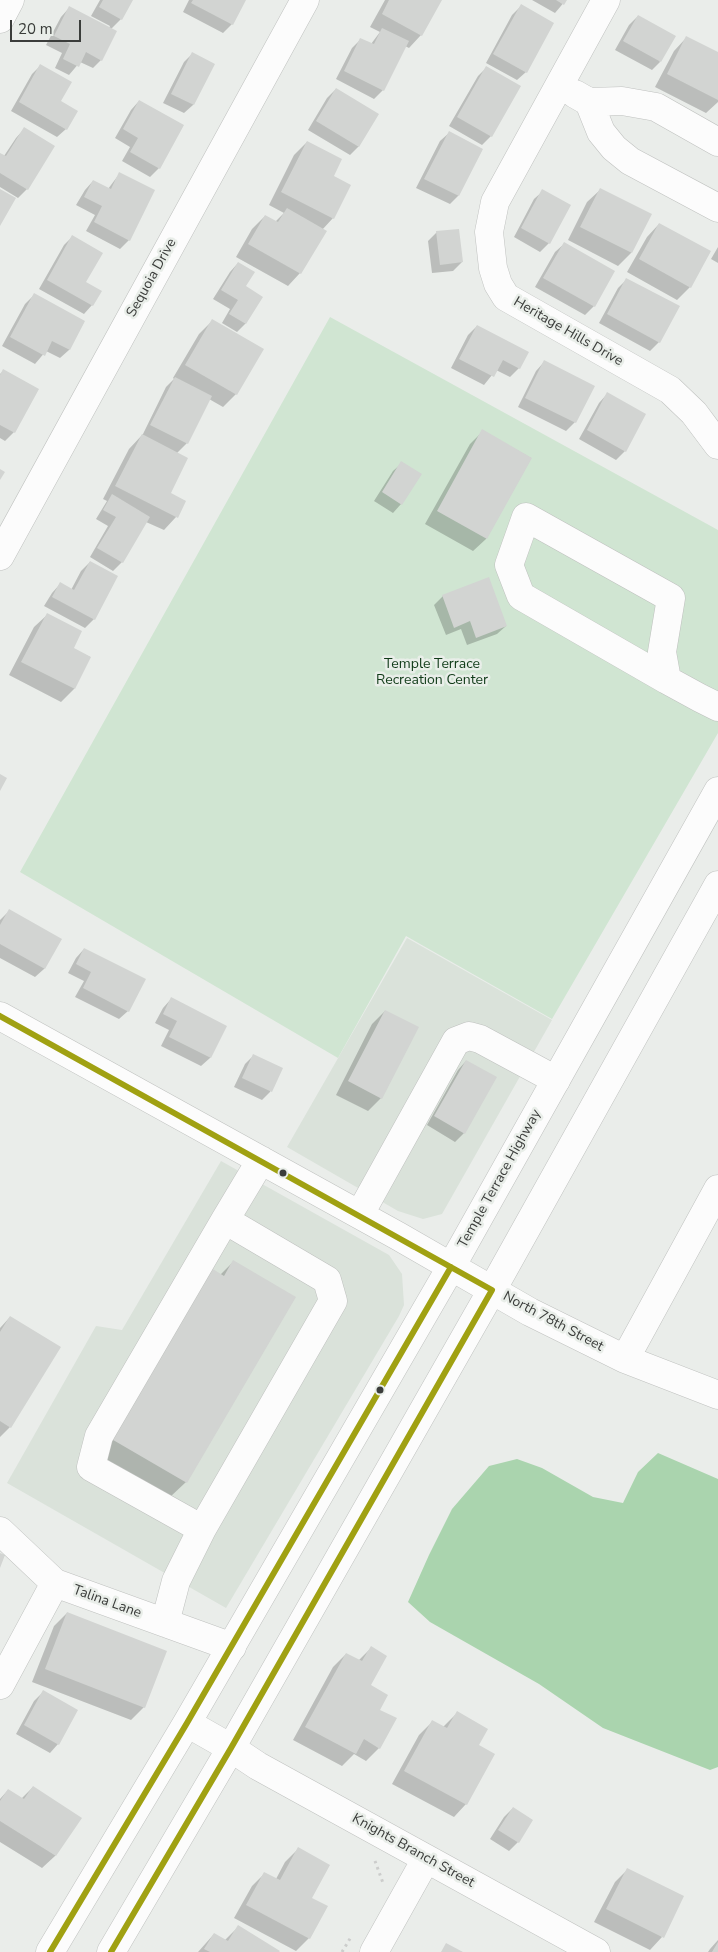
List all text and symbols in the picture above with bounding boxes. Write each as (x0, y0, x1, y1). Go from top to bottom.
scale bar (12, 10, 84, 42)
text: 20 m (18, 19, 53, 39)
street label: Sequoia Drive (123, 236, 181, 320)
street label: Heritage Hills Drive (510, 294, 626, 370)
park label: Temple Terrace Recreation Center (376, 657, 488, 690)
street label: Temple Terrace Highway (455, 1107, 545, 1251)
unlabelled marker (278, 1168, 288, 1178)
street label: North 78th Street (500, 1288, 606, 1356)
unlabelled marker (375, 1385, 385, 1395)
street label: Talina Lane (71, 1582, 143, 1622)
street label: Knights Branch Street (349, 1810, 477, 1892)

